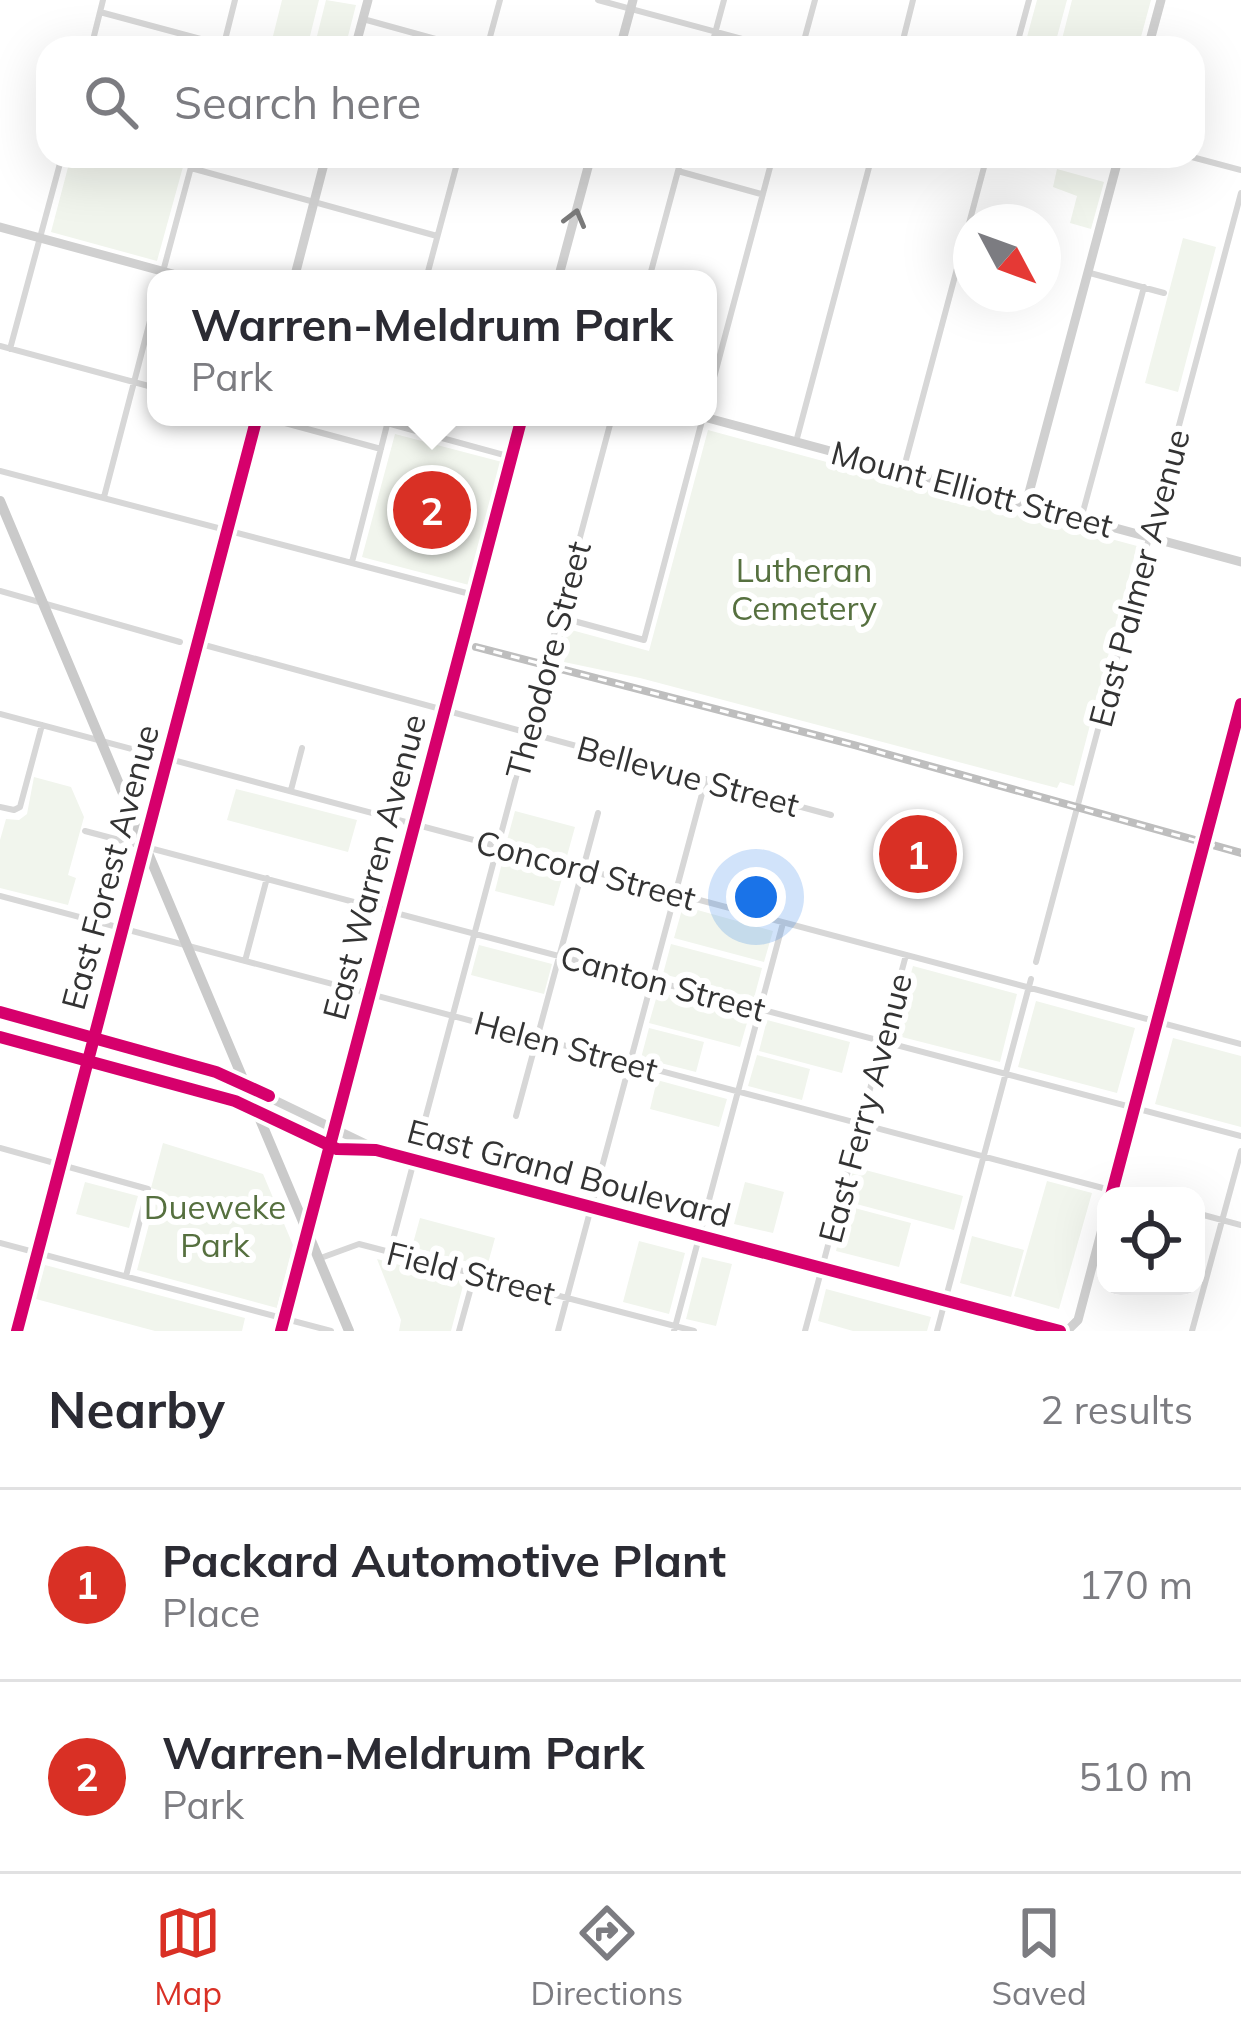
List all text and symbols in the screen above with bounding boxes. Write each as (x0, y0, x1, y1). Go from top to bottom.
search box (36, 36, 1205, 168)
icon: search (78, 69, 144, 135)
text: Search here (174, 74, 421, 130)
north arrow (953, 204, 1061, 312)
one-way arrow (560, 208, 585, 228)
popup (147, 270, 717, 426)
text: Warren-Meldrum Park (191, 296, 673, 352)
text: Park (191, 352, 273, 401)
street label: East Palmer Avenue (1079, 425, 1198, 731)
street label: Mount Elliott Street (827, 431, 1117, 546)
pin: 2 (393, 465, 471, 555)
street label: Theodore Street (496, 537, 599, 783)
park label: Lutheran Cemetery (731, 549, 878, 628)
street label: East Warren Avenue (313, 710, 434, 1024)
street label: East Forest Avenue (52, 720, 167, 1014)
street label: Bellevue Street (573, 726, 804, 825)
pin: 1 (879, 809, 957, 899)
street label: Concord Street (472, 820, 701, 919)
your location (726, 867, 786, 927)
street label: Canton Street (556, 935, 770, 1030)
street label: East Ferry Avenue (809, 969, 920, 1247)
street label: Helen Street (470, 1001, 662, 1090)
street label: East Grand Boulevard (403, 1110, 735, 1235)
park label: Dueweke Park (144, 1186, 286, 1265)
map controls (1097, 1187, 1205, 1295)
button: locate (1097, 1187, 1205, 1295)
street label: Field Street (383, 1232, 559, 1313)
text: Nearby (48, 1377, 225, 1441)
text: 2 results (1040, 1385, 1193, 1434)
text: Packard Automotive Plant (162, 1532, 726, 1588)
text: 1 (75, 1560, 99, 1609)
text: 170 m (1078, 1560, 1193, 1609)
text: Place (162, 1588, 260, 1637)
text: Warren-Meldrum Park (162, 1724, 644, 1780)
text: 2 (75, 1752, 99, 1801)
text: 510 m (1078, 1752, 1193, 1801)
text: Park (162, 1780, 244, 1829)
tab: Map (154, 1900, 222, 2013)
tab: Directions (531, 1900, 683, 2013)
tab: Saved (992, 1900, 1087, 2013)

